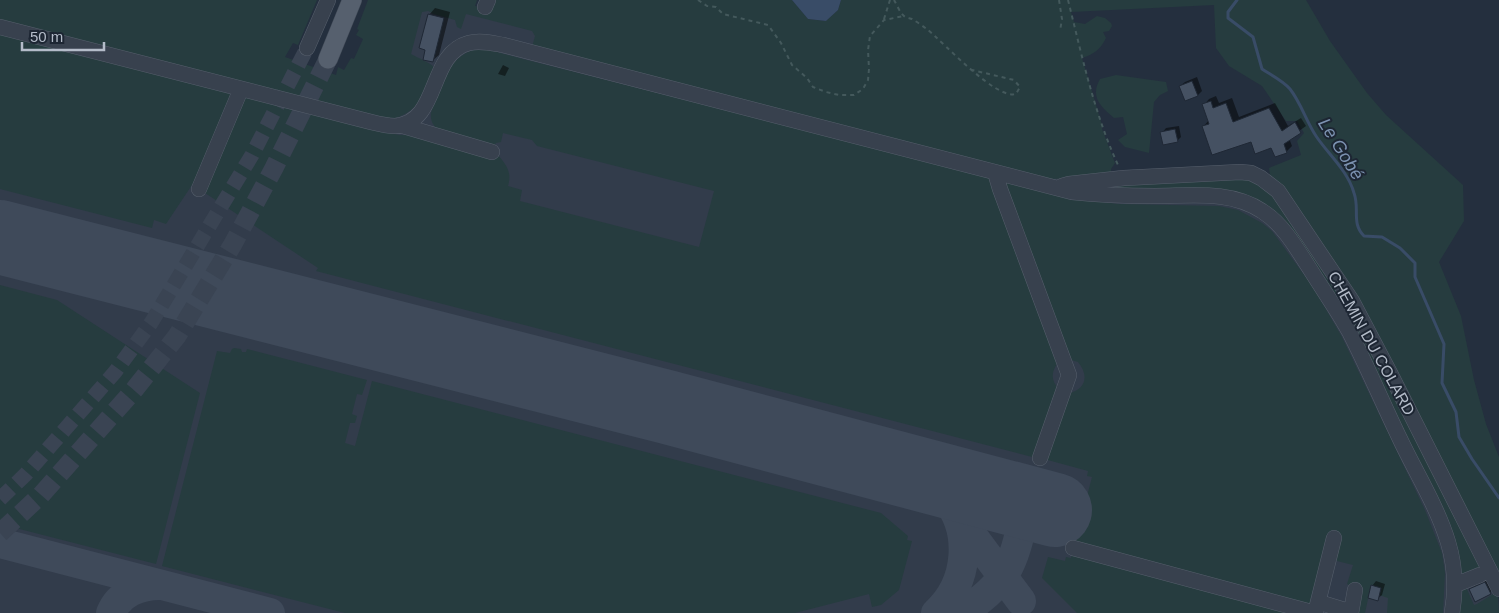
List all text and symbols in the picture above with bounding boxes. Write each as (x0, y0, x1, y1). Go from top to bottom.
scale bar (22, 20, 105, 52)
text: 50 m (30, 28, 63, 45)
water label: Le Gobé (1314, 114, 1368, 184)
street label: CHEMIN DU COLARD (1325, 268, 1418, 418)

